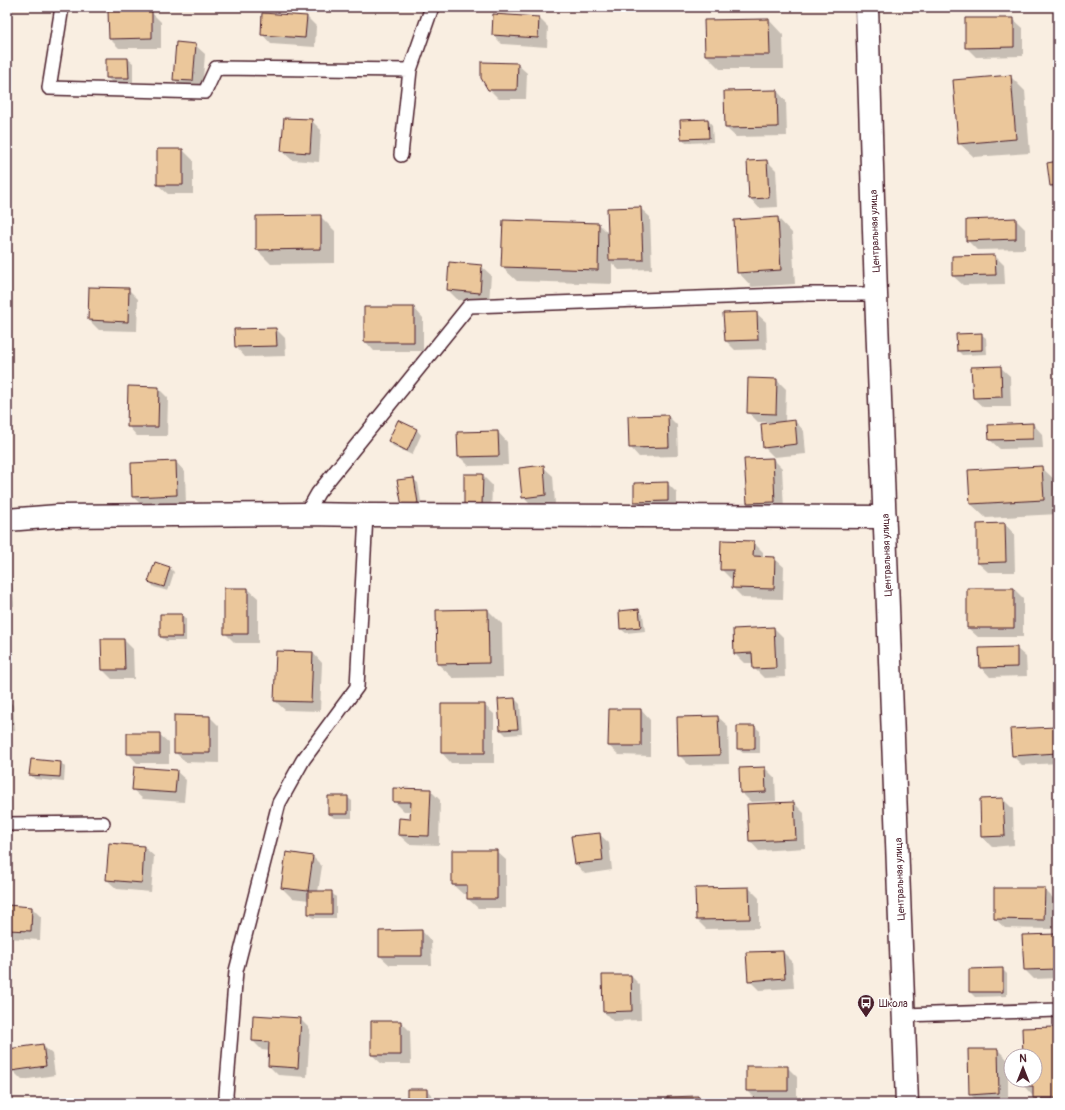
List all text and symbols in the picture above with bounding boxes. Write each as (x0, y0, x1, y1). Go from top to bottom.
street label: Центральная улица (868, 189, 882, 272)
street label: Центральная улица (880, 513, 894, 596)
street label: Центральная улица (893, 837, 907, 920)
bus stop icon: Школа (856, 993, 876, 1018)
place label: Школа (879, 998, 908, 1010)
north arrow (1003, 1048, 1043, 1088)
text: N (1019, 1052, 1027, 1065)

